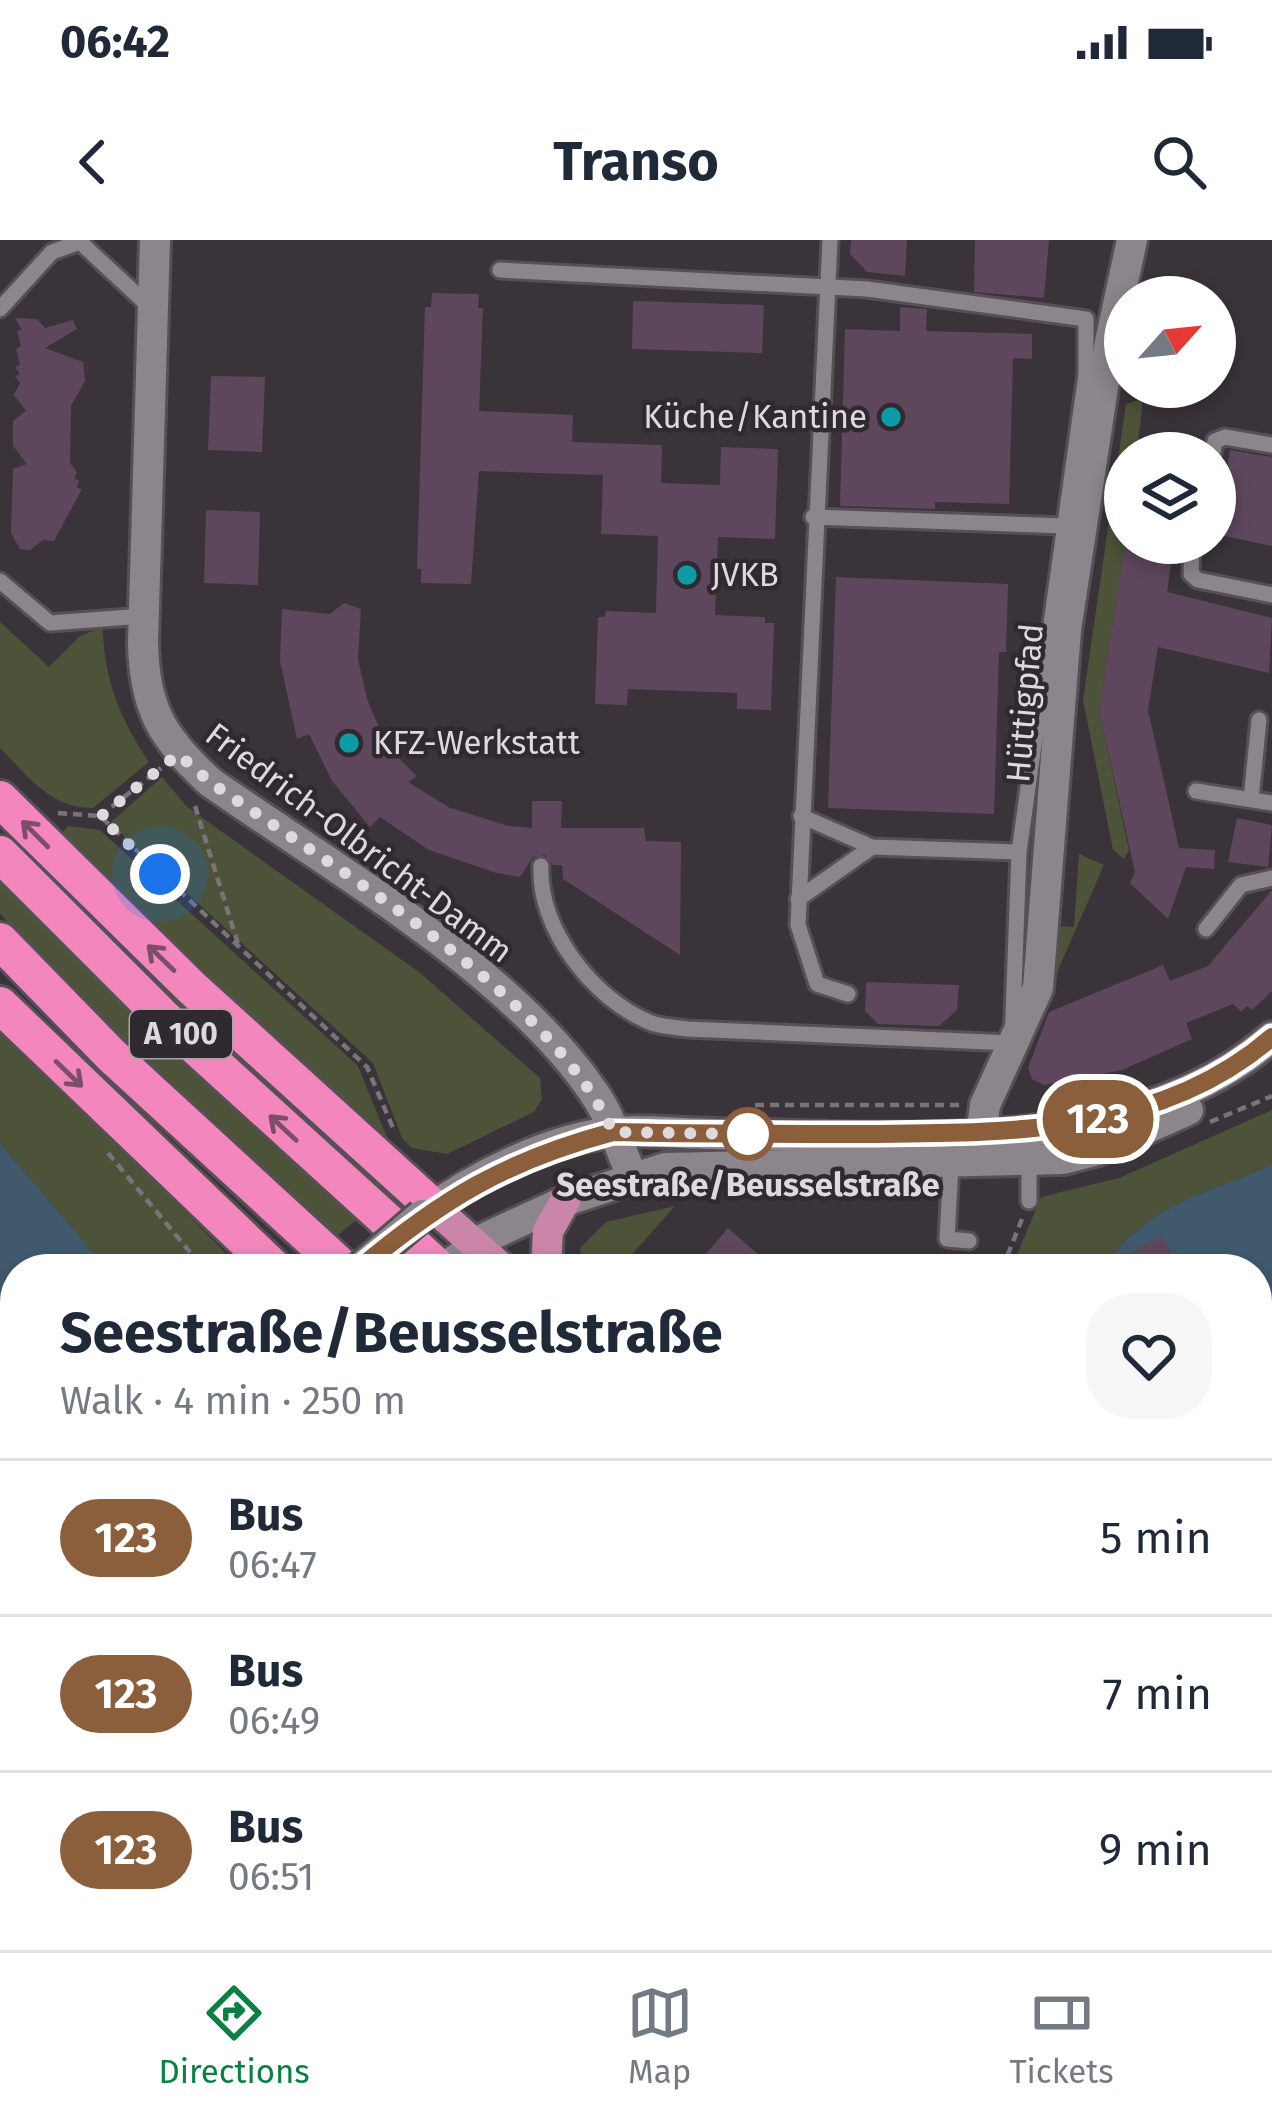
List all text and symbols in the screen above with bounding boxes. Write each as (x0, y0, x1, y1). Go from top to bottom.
text: 06:42 (60, 15, 170, 69)
icon: back (60, 129, 126, 195)
icon: search (1146, 129, 1212, 195)
text: Transo (553, 130, 719, 194)
north arrow (1104, 276, 1236, 408)
map controls (1104, 276, 1236, 564)
place label: Küche/Kantine (643, 397, 867, 437)
marker: Küche/Kantine (878, 404, 904, 430)
button: layers (1104, 432, 1236, 564)
place label: JVKB (711, 555, 779, 595)
marker: JVKB (674, 562, 700, 588)
street label: Hüttigpfad (998, 622, 1052, 784)
street label: Friedrich-Olbricht-Damm (198, 715, 520, 971)
place label: KFZ-Werkstatt (373, 723, 580, 763)
marker: KFZ-Werkstatt (336, 730, 362, 756)
one-way arrow (21, 820, 50, 849)
your location (130, 844, 190, 904)
one-way arrow (147, 944, 176, 972)
road number: A 100 (130, 1010, 232, 1058)
one-way arrow (54, 1059, 83, 1087)
line badge: 123 (1029, 1080, 1167, 1158)
text: 123 (1067, 1094, 1129, 1144)
marker: Seestraße/Beusselstraße (723, 1109, 773, 1159)
one-way arrow (269, 1114, 299, 1142)
place label: Seestraße/Beusselstraße (556, 1165, 940, 1205)
button: heart (1086, 1293, 1212, 1419)
text: Seestraße/Beusselstraße (60, 1299, 723, 1367)
text: Walk · 4 min · 250 m (60, 1378, 406, 1424)
text: Bus (228, 1488, 303, 1542)
text: 5 min (1100, 1511, 1212, 1565)
text: 123 (95, 1513, 157, 1563)
text: 06:47 (228, 1542, 317, 1588)
text: Bus (228, 1644, 303, 1698)
text: 7 min (1102, 1667, 1212, 1721)
text: 123 (95, 1669, 157, 1719)
text: 06:49 (228, 1698, 320, 1744)
text: Bus (228, 1800, 303, 1854)
text: 9 min (1099, 1823, 1212, 1877)
text: 123 (95, 1825, 157, 1875)
text: 06:51 (228, 1854, 315, 1900)
tab: Directions (158, 1980, 310, 2092)
tab: Map (627, 1980, 693, 2092)
tab: Tickets (1010, 1980, 1114, 2092)

